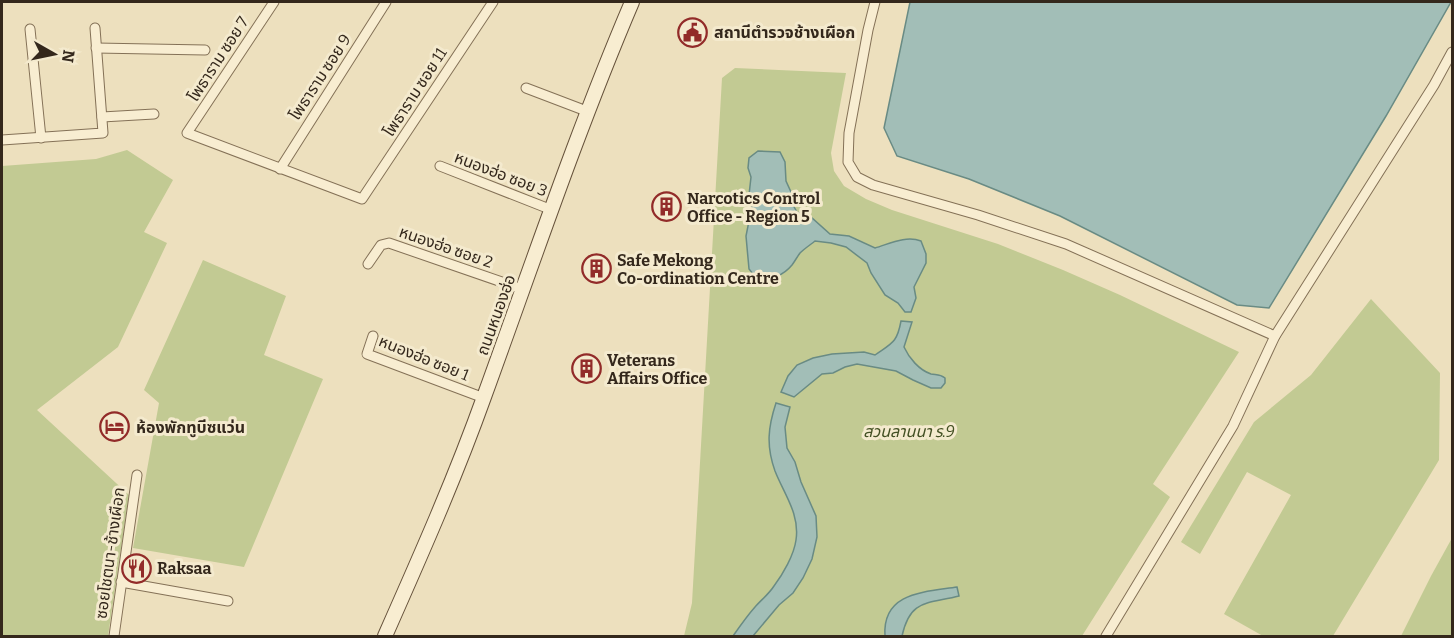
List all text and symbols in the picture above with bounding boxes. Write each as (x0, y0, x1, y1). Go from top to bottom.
street label: โพธาราม ซอย 7 (184, 13, 252, 105)
public building icon: สถานีตำรวจช้างเผือก (677, 16, 709, 48)
place label: สถานีตำรวจช้างเผือก (714, 23, 855, 42)
north arrow (24, 24, 84, 84)
street label: โพธาราม ซอย 9 (285, 31, 355, 123)
street label: โพธาราม ซอย 11 (379, 44, 451, 140)
text: N (58, 49, 79, 64)
street label: หนองฮ่อ ซอย 3 (452, 148, 550, 200)
place label: Narcotics Control Office - Region 5 (687, 189, 820, 226)
building icon: Narcotics Control Office - Region 5 (650, 191, 682, 223)
street label: หนองฮ่อ ซอย 2 (397, 222, 495, 272)
place label: Safe Mekong Co-ordination Centre (617, 251, 779, 288)
building icon: Safe Mekong Co-ordination Centre (580, 253, 612, 285)
street label: ถนนหนองฮ่อ (473, 272, 519, 358)
street label: หนองฮ่อ ซอย 1 (376, 331, 472, 385)
place label: Veterans Affairs Office (607, 351, 707, 388)
building icon: Veterans Affairs Office (570, 353, 602, 385)
hotel icon: ห้องพักทูบีซแว่น (99, 411, 131, 443)
place label: ห้องพักทูบีซแว่น (136, 418, 245, 438)
park label: สวนลานนา ร.9 (863, 422, 955, 441)
street label: ซอยโชตนา-ช้างเผือก (91, 486, 129, 620)
restaurant icon: Raksaa (120, 552, 152, 584)
place label: Raksaa (157, 559, 212, 578)

